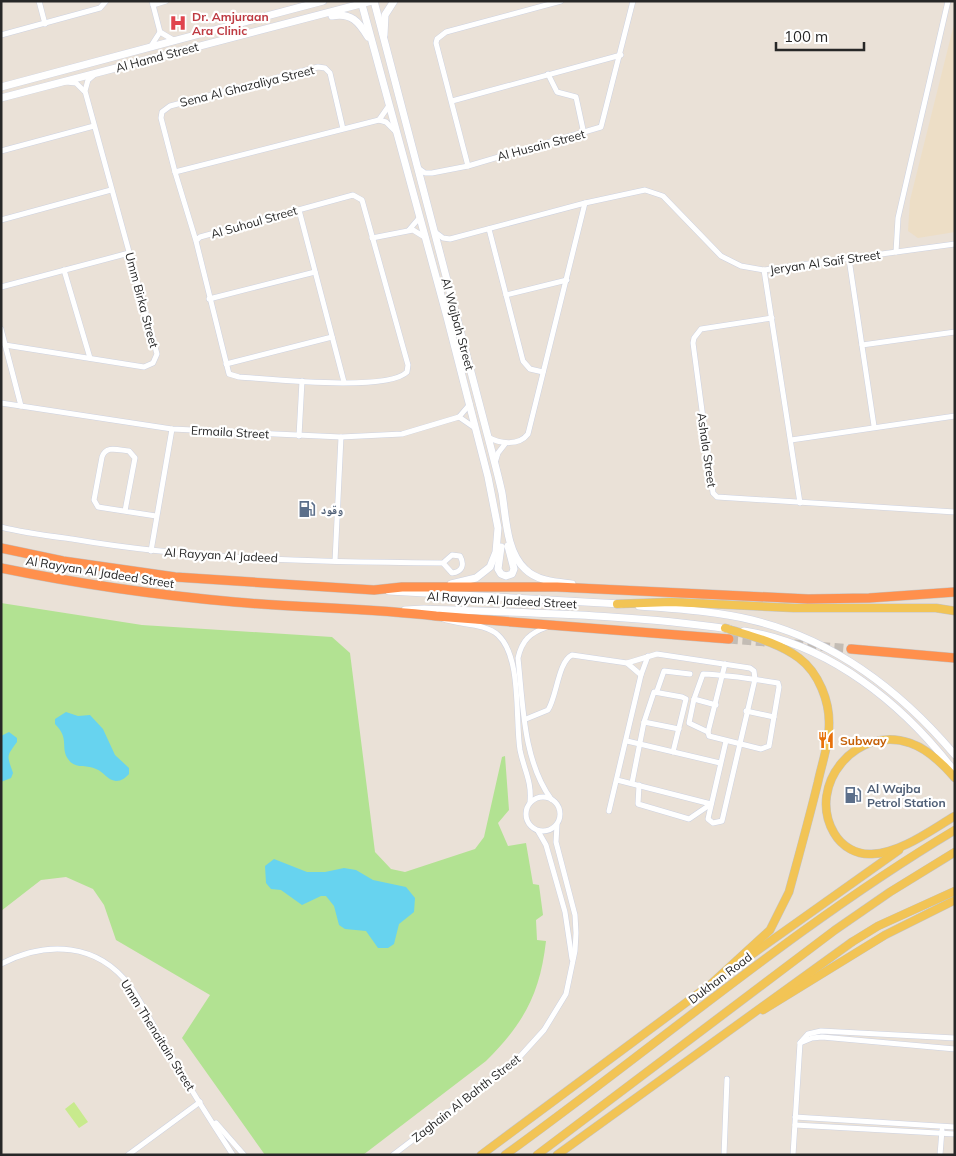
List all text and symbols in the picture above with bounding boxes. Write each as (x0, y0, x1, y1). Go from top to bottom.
place label: Dr. Amjuraan Ara Clinic (192, 9, 269, 38)
hospital icon: Dr. Amjuraan Ara Clinic (168, 13, 188, 33)
scale bar (776, 20, 864, 52)
text: 100 m (784, 27, 828, 46)
street label: Al Hamd Street (114, 39, 200, 75)
street label: Sena Al Ghazaliya Street (178, 62, 316, 110)
street label: Al Husain Street (495, 126, 587, 164)
street label: Al Suhoul Street (209, 202, 299, 242)
street label: Jeryan Al Saif Street (769, 247, 881, 277)
street label: Umm Birka Street (122, 251, 162, 349)
street label: Al Wajbah Street (438, 276, 478, 372)
street label: Ashala Street (694, 412, 720, 488)
street label: Ermaila Street (190, 422, 270, 442)
fuel station icon: وقود (297, 499, 317, 519)
place label: وقود (321, 502, 343, 517)
street label: Al Rayyan Al Jadeed (164, 545, 278, 565)
street label: Al Rayyan Al Jadeed Street (25, 553, 175, 591)
street label: Al Rayyan Al Jadeed Street (427, 589, 577, 611)
restaurant icon: Subway (816, 730, 836, 750)
place label: Subway (840, 733, 887, 748)
place label: Al Wajba Petrol Station (867, 781, 946, 810)
fuel station icon: Al Wajba Petrol Station (843, 785, 863, 805)
street label: Dukhan Road (685, 949, 755, 1007)
street label: Umm Thenaitain Street (118, 977, 198, 1093)
street label: Zaghain Al Bahth Street (409, 1051, 523, 1145)

